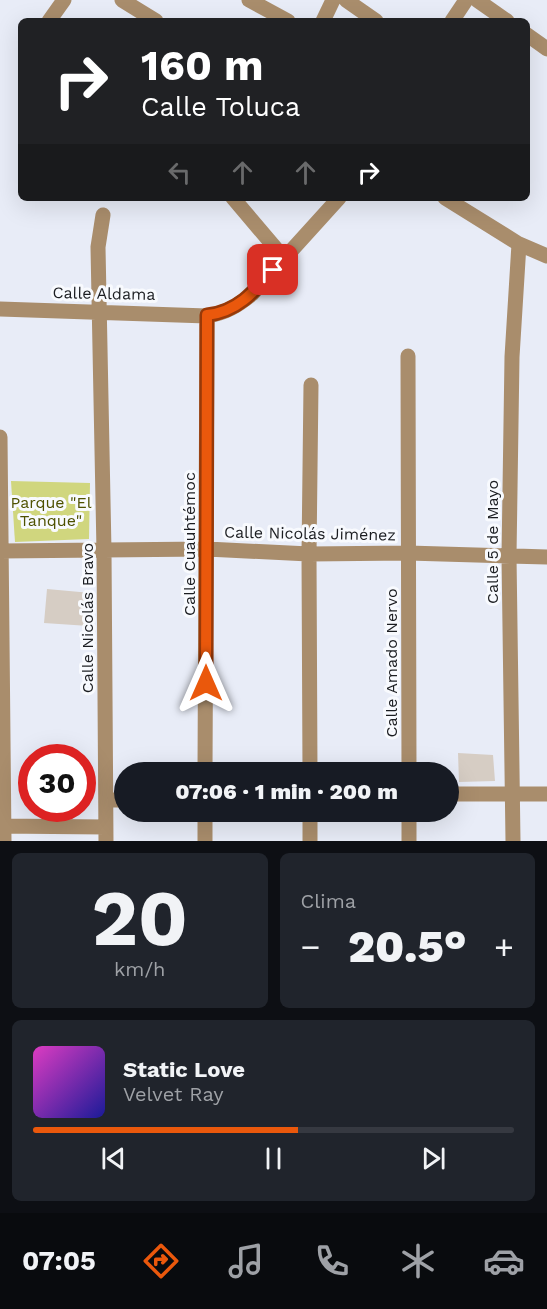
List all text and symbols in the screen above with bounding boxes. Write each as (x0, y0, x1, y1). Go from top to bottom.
text: 160 m (141, 41, 264, 90)
icon: right (42, 42, 120, 120)
text: Calle Toluca (141, 91, 300, 123)
icon: left (163, 156, 196, 189)
icon: ahead (226, 156, 259, 189)
icon: ahead (289, 156, 322, 189)
icon: right (352, 156, 385, 189)
pin (247, 244, 298, 295)
icon: arrive (256, 253, 289, 286)
street label: Calle Aldama (52, 283, 156, 304)
street label: Calle Cuauhtémoc (180, 472, 199, 616)
street label: Calle 5 de Mayo (483, 480, 502, 604)
park label: Parque "El Tanque" (10, 493, 92, 530)
street label: Calle Nicolás Jiménez (224, 523, 396, 544)
street label: Calle Nicolás Bravo (78, 543, 97, 693)
street label: Calle Amado Nervo (382, 588, 401, 738)
position arrow (174, 651, 238, 715)
speed limit sign: 30 (18, 744, 96, 822)
text: 07:06 · 1 min · 200 m (175, 779, 398, 804)
text: 20 (91, 872, 188, 964)
text: Clima (301, 889, 356, 913)
text: 20.5° (348, 920, 467, 973)
text: − (301, 927, 320, 966)
text: + (494, 927, 514, 966)
text: km/h (114, 957, 166, 981)
text: Static Love (123, 1057, 245, 1082)
text: Velvet Ray (123, 1082, 224, 1106)
icon: previous (97, 1142, 130, 1175)
icon: pause (257, 1142, 290, 1175)
icon: next (417, 1142, 450, 1175)
icon: directions (140, 1240, 182, 1282)
icon: music (225, 1240, 267, 1282)
icon: phone (311, 1240, 353, 1282)
icon: climate (397, 1240, 439, 1282)
icon: car (483, 1240, 525, 1282)
text: 07:05 (22, 1245, 96, 1277)

